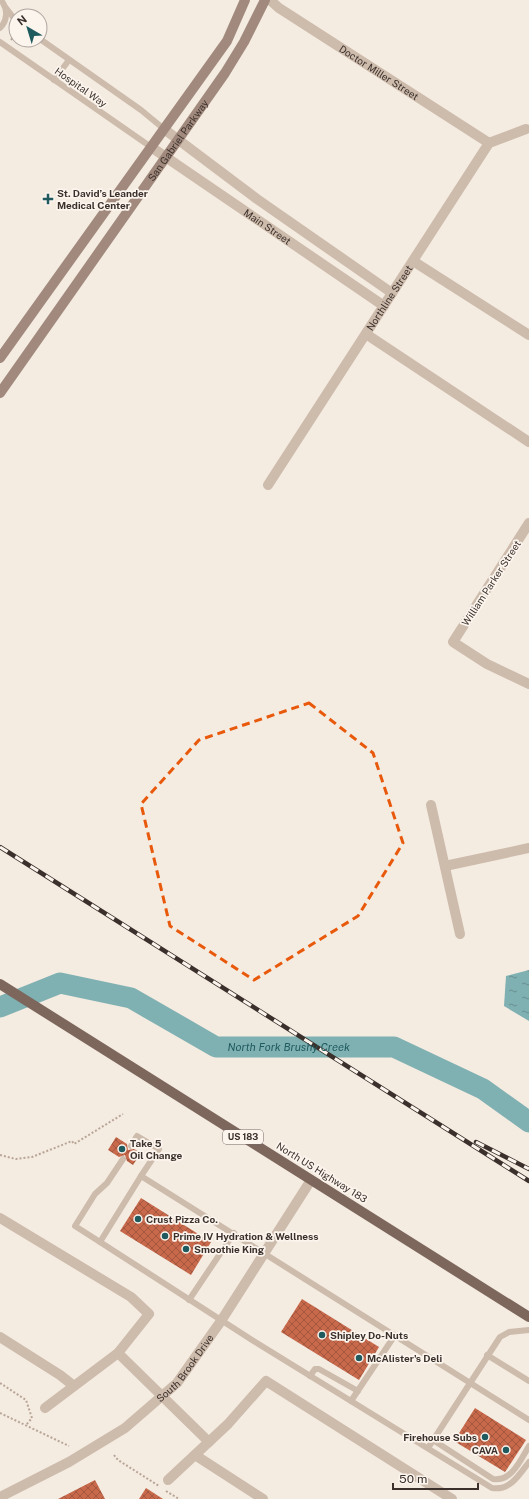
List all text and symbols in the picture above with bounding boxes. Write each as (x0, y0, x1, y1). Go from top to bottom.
north arrow (8, 8, 48, 48)
text: N (15, 13, 29, 27)
street label: Doctor Miller Street (337, 42, 421, 102)
street label: Hospital Way (53, 65, 110, 110)
street label: San Gabriel Parkway (145, 97, 211, 183)
place label: St. David’s Leander Medical Center (57, 187, 148, 211)
marker: St. David’s Leander Medical Center (42, 193, 54, 205)
street label: Main Street (242, 206, 293, 247)
street label: Northline Street (364, 263, 415, 333)
street label: William Parker Street (459, 538, 523, 628)
water label: North Fork Brushy Creek (228, 1041, 350, 1053)
road number: US 183 (223, 1130, 263, 1144)
place label: Take 5 Oil Change (130, 1137, 183, 1161)
street label: North US Highway 183 (274, 1139, 370, 1205)
marker: Take 5 Oil Change (117, 1144, 127, 1154)
place label: Crust Pizza Co. (146, 1213, 218, 1225)
marker: Crust Pizza Co. (133, 1214, 143, 1224)
place label: Prime IV Hydration & Wellness (173, 1230, 319, 1242)
marker: Prime IV Hydration & Wellness (160, 1231, 170, 1241)
place label: Smoothie King (194, 1243, 265, 1255)
marker: Smoothie King (181, 1244, 191, 1254)
place label: Shipley Do-Nuts (330, 1329, 408, 1341)
marker: Shipley Do-Nuts (317, 1330, 327, 1340)
street label: South Brook Drive (154, 1332, 216, 1404)
place label: McAlister's Deli (367, 1352, 443, 1364)
marker: McAlister's Deli (354, 1353, 364, 1363)
place label: Firehouse Subs (403, 1431, 477, 1443)
marker: Firehouse Subs (480, 1432, 490, 1442)
place label: CAVA (472, 1444, 498, 1456)
marker: CAVA (501, 1445, 511, 1455)
scale bar (393, 1465, 478, 1491)
text: 50 m (399, 1472, 427, 1486)

